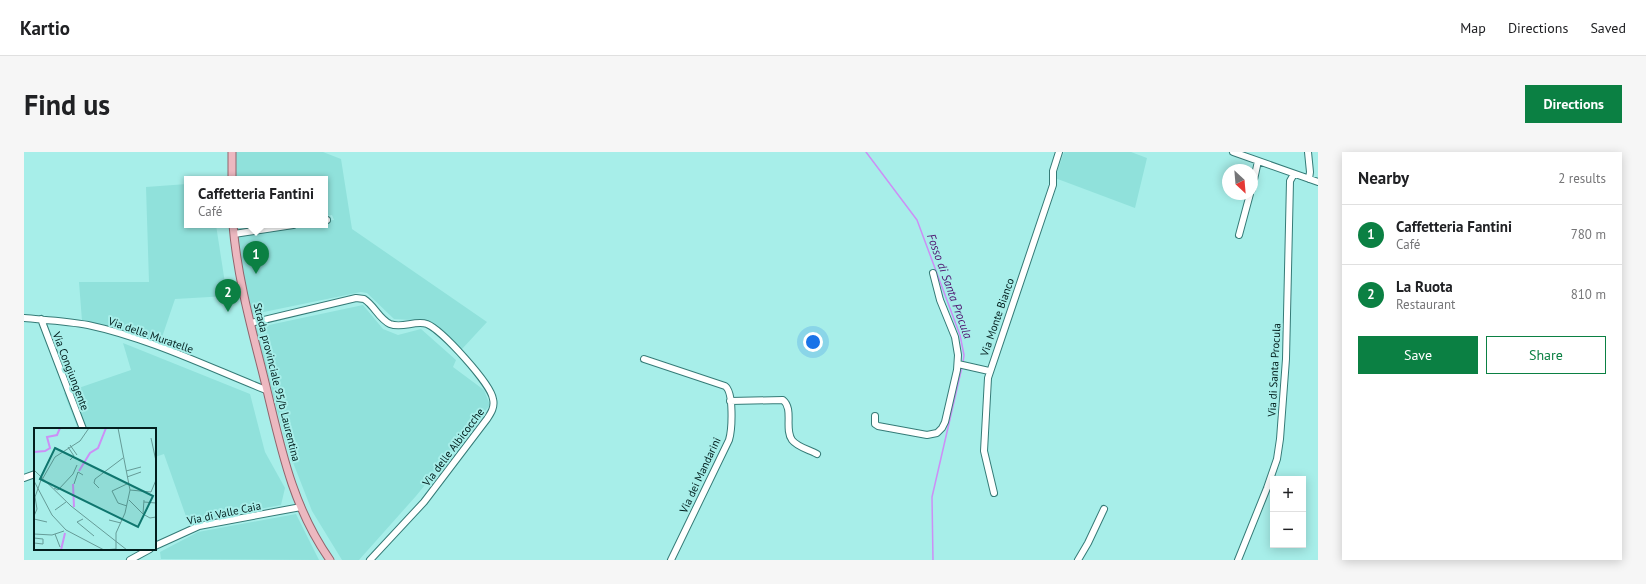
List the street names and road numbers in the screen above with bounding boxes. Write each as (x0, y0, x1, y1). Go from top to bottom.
street label: Via Monte Bianco (977, 276, 1017, 359)
street label: Strada provinciale 95/b Laurentina (250, 301, 304, 463)
street label: Via delle Muratelle (106, 314, 196, 356)
street label: Via di Santa Procula (1265, 323, 1283, 418)
street label: Via Congiungente (49, 329, 93, 413)
street label: Via delle Albicocche (418, 405, 487, 490)
street label: Via dei Mandarini (676, 435, 724, 516)
street label: Via di Valle Caia (185, 498, 262, 528)

